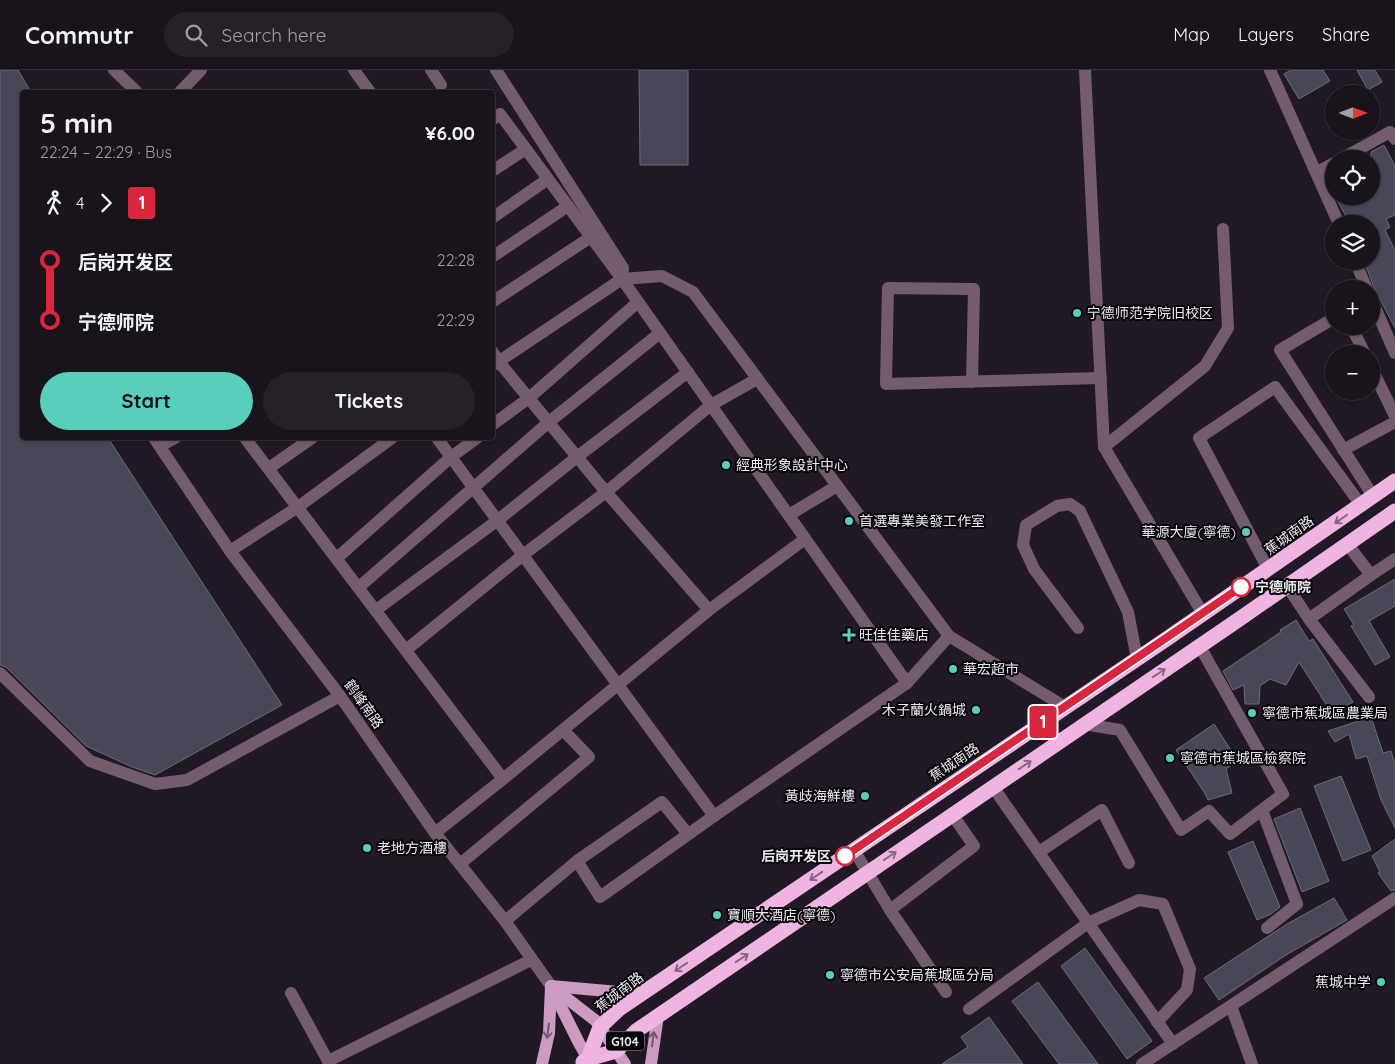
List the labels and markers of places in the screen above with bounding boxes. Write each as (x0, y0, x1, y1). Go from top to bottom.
place label: 宁德师范学院旧校区 (1087, 304, 1213, 322)
marker: 宁德师范学院旧校区 (1071, 307, 1083, 319)
place label: 經典形象設計中心 (736, 456, 848, 474)
marker: 經典形象設計中心 (720, 459, 732, 471)
place label: 首選專業美發工作室 (859, 512, 985, 530)
marker: 首選專業美發工作室 (843, 515, 855, 527)
place label: 華源大廈(寧德) (1142, 523, 1236, 541)
marker: 華源大廈(寧德) (1240, 526, 1252, 538)
marker: 宁德师院 (1231, 577, 1251, 597)
place label: 宁德师院 (1255, 578, 1311, 596)
place label: 旺佳佳藥店 (859, 626, 929, 644)
marker: 旺佳佳藥店 (843, 629, 855, 641)
place label: 華宏超市 (963, 660, 1019, 678)
marker: 華宏超市 (947, 663, 959, 675)
place label: 木子蘭火鍋城 (882, 701, 966, 719)
marker: 木子蘭火鍋城 (970, 704, 982, 716)
place label: 寧德市蕉城區農業局 (1262, 704, 1388, 722)
marker: 寧德市蕉城區農業局 (1246, 707, 1258, 719)
place label: 寧德市蕉城區檢察院 (1180, 749, 1306, 767)
marker: 寧德市蕉城區檢察院 (1164, 752, 1176, 764)
place label: 黃歧海鮮樓 (785, 787, 855, 805)
marker: 黃歧海鮮樓 (859, 790, 871, 802)
place label: 老地方酒樓 (377, 839, 447, 857)
marker: 老地方酒樓 (361, 842, 373, 854)
marker: 后岗开发区 (835, 846, 855, 866)
place label: 后岗开发区 (761, 847, 831, 865)
place label: 寶順大酒店(寧德) (727, 906, 835, 924)
marker: 寶順大酒店(寧德) (711, 909, 723, 921)
place label: 寧德市公安局蕉城區分局 (840, 966, 994, 984)
marker: 寧德市公安局蕉城區分局 (824, 969, 836, 981)
place label: 蕉城中学 (1315, 973, 1371, 991)
marker: 蕉城中学 (1375, 976, 1387, 988)

